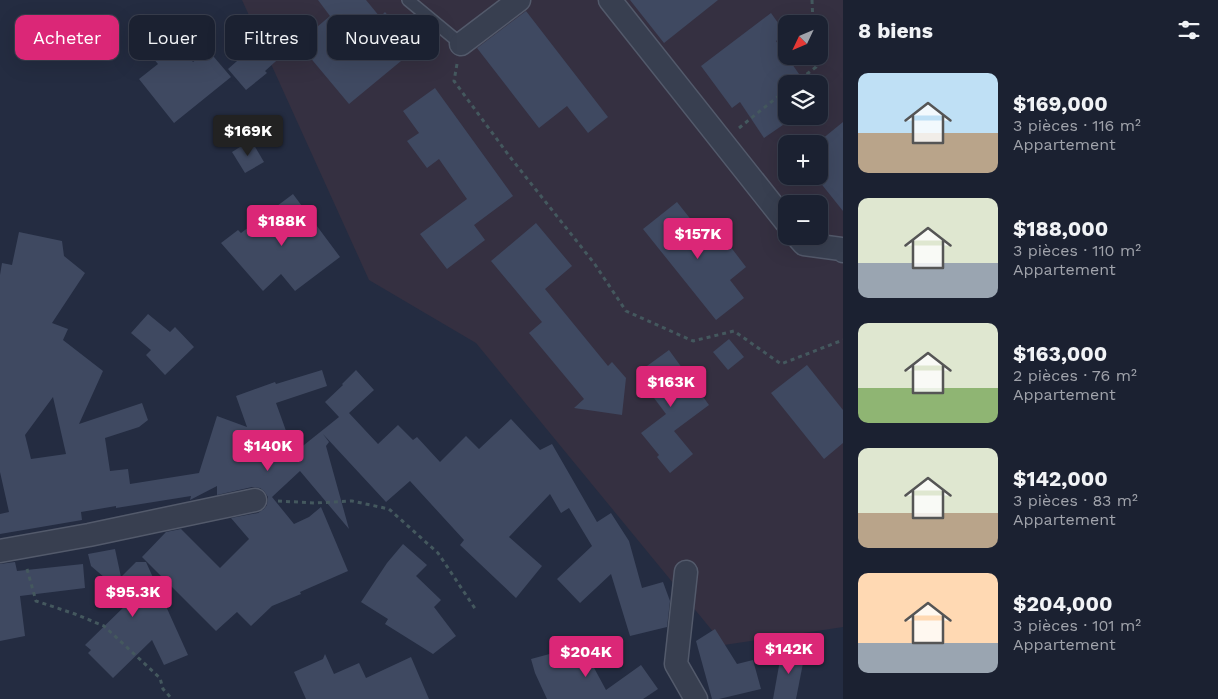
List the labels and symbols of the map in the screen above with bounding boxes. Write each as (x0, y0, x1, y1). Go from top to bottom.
north arrow (778, 15, 828, 65)
pin: $169K (213, 114, 283, 157)
pin: $188K (247, 204, 317, 247)
pin: $157K (663, 218, 733, 260)
pin: $163K (636, 366, 706, 408)
pin: $140K (233, 430, 303, 472)
pin: $95.3K (92, 576, 174, 618)
pin: $142K (754, 632, 824, 675)
pin: $204K (551, 636, 621, 678)

